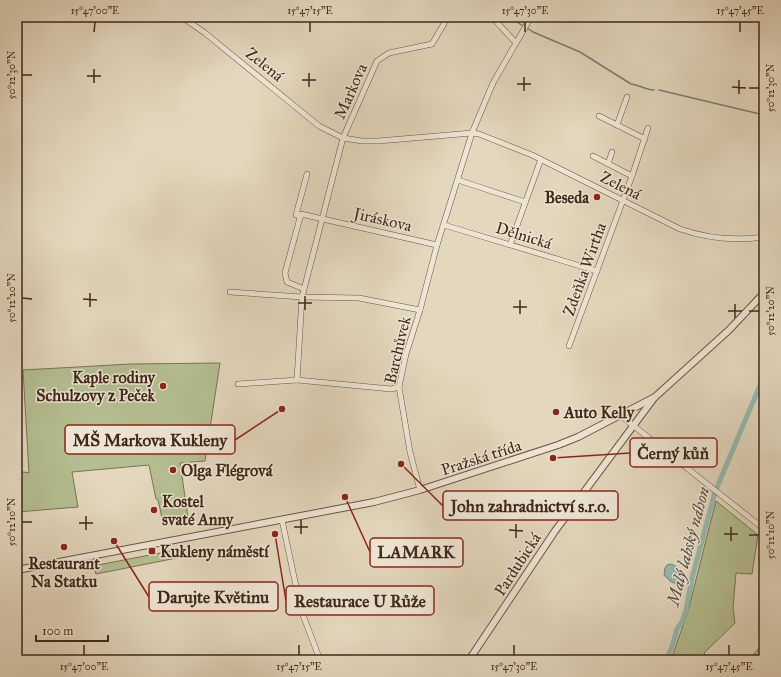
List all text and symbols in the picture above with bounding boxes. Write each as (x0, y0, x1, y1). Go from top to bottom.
text: 15°47'00"E (71, 5, 119, 17)
text: 15°47'15"E (287, 5, 333, 17)
text: 15°47'30"E (502, 5, 548, 17)
text: 15°47'45"E (716, 5, 764, 17)
street label: Zelená (242, 43, 288, 85)
text: 50°12'30"N (6, 50, 18, 99)
street label: Markova (330, 60, 371, 122)
text: 50°12'30"N (765, 63, 777, 112)
street label: Zelená (597, 167, 644, 204)
place label: Beseda (544, 188, 590, 207)
marker: Beseda (592, 192, 602, 202)
street label: Jiráskova (350, 203, 414, 236)
street label: Dělnická (494, 218, 554, 253)
street label: Zdeňka Wirtha (559, 220, 610, 318)
text: 50°12'20"N (6, 273, 18, 323)
text: 50°12'20"N (765, 286, 777, 336)
street label: Barchůvek (380, 314, 415, 386)
place label: Kaple rodiny Schulzovy z Peček (36, 368, 156, 406)
marker: Kaple rodiny Schulzovy z Peček (158, 381, 168, 391)
place label: Auto Kelly (563, 403, 636, 423)
marker: Auto Kelly (551, 407, 561, 417)
callout: MŠ Markova Kukleny (65, 425, 235, 454)
text: MŠ Markova Kukleny (73, 430, 228, 451)
street label: Pražská třída (439, 435, 524, 479)
callout: Černý kůň (630, 438, 717, 467)
text: Černý kůň (637, 443, 710, 464)
place label: Olga Flégrová (181, 461, 274, 481)
marker: Olga Flégrová (168, 465, 178, 475)
water label: Malý labský náhon (662, 484, 714, 610)
callout: John zahradnictví s.r.o. (443, 491, 618, 520)
place label: Kostel svaté Anny (162, 492, 235, 530)
text: John zahradnictví s.r.o. (448, 496, 610, 517)
text: 50°12'10"N (6, 497, 18, 546)
marker: Kostel svaté Anny (149, 505, 159, 515)
text: 50°12'10"N (765, 510, 777, 559)
street label: Pardubická (490, 529, 545, 599)
callout: LAMARK (370, 538, 463, 567)
marker: Restaurant Na Statku (59, 542, 69, 552)
place label: Kukleny náměstí (160, 542, 270, 562)
text: LAMARK (377, 542, 456, 563)
marker: Kukleny náměstí (147, 546, 157, 556)
place label: Restaurant Na Statku (28, 554, 100, 591)
callout: Darujte Květinu (149, 582, 278, 611)
callout: Restaurace U Růže (286, 586, 434, 615)
text: Darujte Květinu (157, 587, 270, 608)
text: Restaurace U Růže (294, 591, 426, 612)
scale bar (36, 617, 108, 643)
text: 100 m (42, 624, 73, 638)
text: 15°47'00"E (60, 661, 108, 673)
text: 15°47'15"E (276, 661, 322, 673)
text: 15°47'30"E (491, 661, 537, 673)
text: 15°47'45"E (705, 661, 753, 673)

